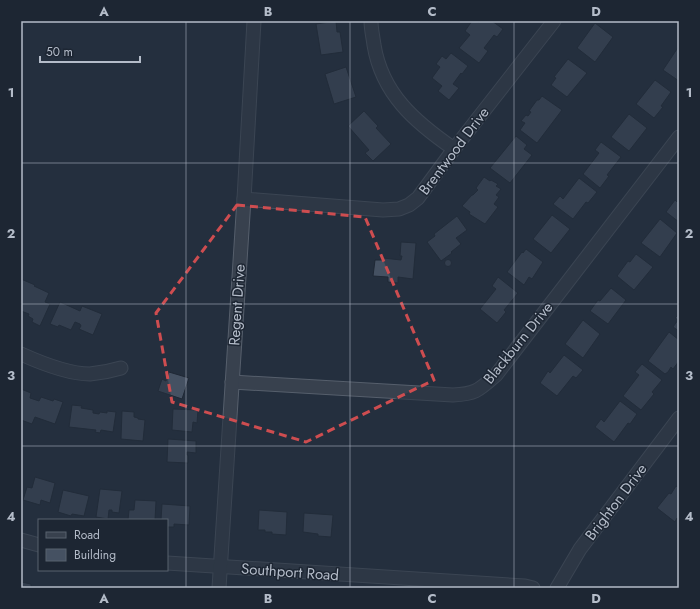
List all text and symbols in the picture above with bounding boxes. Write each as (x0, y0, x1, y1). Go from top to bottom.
text: A (98, 2, 109, 21)
text: B (264, 2, 273, 21)
text: C (427, 2, 437, 21)
text: D (591, 2, 601, 21)
scale bar (40, 38, 140, 64)
text: 50 m (46, 43, 73, 61)
text: 1 (8, 83, 14, 102)
text: 1 (686, 83, 692, 102)
street label: Brentwood Drive (414, 102, 495, 200)
text: 2 (7, 224, 15, 243)
text: 2 (685, 224, 693, 243)
street label: Regent Drive (223, 263, 251, 347)
street label: Blackburn Drive (478, 297, 558, 389)
text: 3 (7, 366, 15, 385)
text: 3 (685, 366, 693, 385)
street label: Brighton Drive (580, 459, 652, 545)
text: 4 (6, 507, 16, 526)
text: 4 (684, 507, 694, 526)
legend (38, 519, 168, 571)
text: Road (74, 526, 100, 544)
text: Building (74, 546, 116, 564)
street label: Southport Road (240, 558, 340, 586)
text: A (98, 589, 109, 608)
text: B (264, 589, 273, 608)
text: C (427, 589, 437, 608)
text: D (591, 589, 601, 608)

